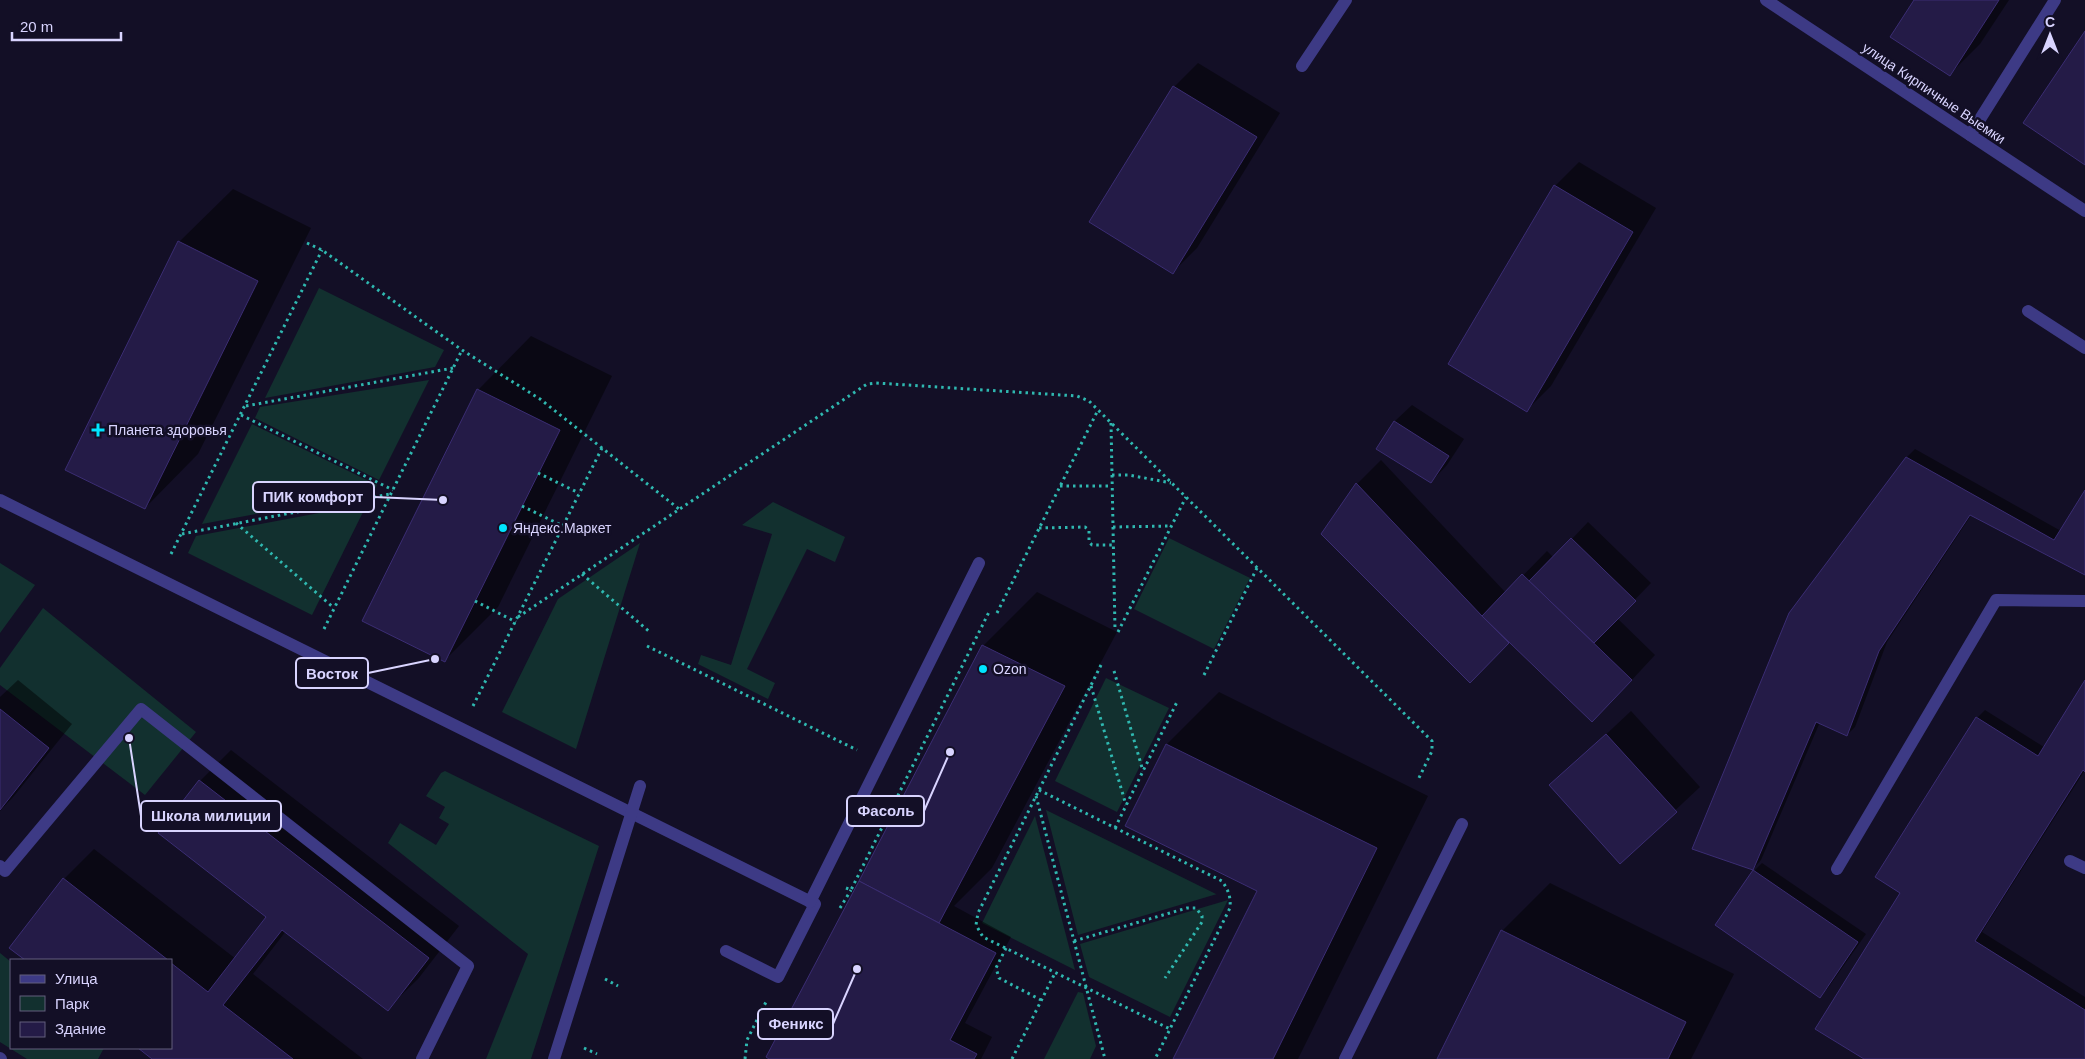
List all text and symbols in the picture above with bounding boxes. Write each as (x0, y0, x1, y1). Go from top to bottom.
scale bar (12, 10, 121, 42)
north arrow (2025, 10, 2075, 60)
text: С (2045, 14, 2055, 30)
text: 20 m (20, 18, 53, 35)
street label: улица Кирпичные Выемки (1859, 39, 2009, 147)
place label: Планета здоровья (108, 422, 227, 438)
marker: Планета здоровья (92, 424, 104, 436)
callout: ПИК комфорт (253, 482, 374, 512)
text: ПИК комфорт (263, 488, 363, 505)
place label: Яндекс.Маркет (513, 520, 612, 536)
marker: Яндекс.Маркет (497, 522, 509, 534)
callout: Восток (296, 658, 368, 688)
place label: Ozon (993, 661, 1026, 677)
marker: Ozon (977, 663, 989, 675)
text: Восток (306, 665, 358, 682)
callout: Фасоль (847, 796, 924, 826)
callout: Школа милиции (141, 801, 281, 831)
text: Фасоль (857, 802, 915, 819)
text: Школа милиции (151, 807, 271, 824)
legend (10, 959, 172, 1049)
text: Улица (55, 970, 98, 987)
text: Парк (55, 995, 89, 1012)
callout: Феникс (758, 1009, 833, 1039)
text: Феникс (768, 1015, 824, 1032)
text: Здание (55, 1020, 106, 1037)

